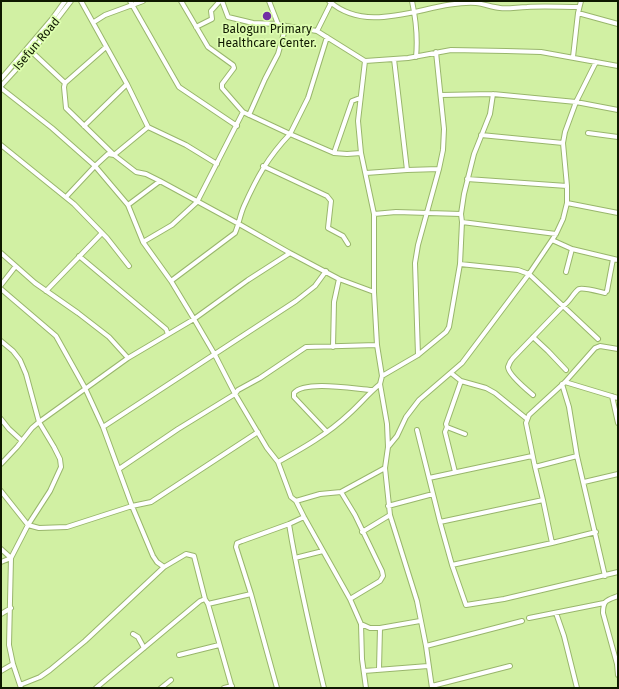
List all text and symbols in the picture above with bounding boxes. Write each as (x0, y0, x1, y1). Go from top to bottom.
marker: Balogun Primary Healthcare Center. (261, 10, 273, 22)
street label: Isefun Road (11, 15, 63, 73)
place label: Balogun Primary Healthcare Center. (217, 23, 317, 51)

